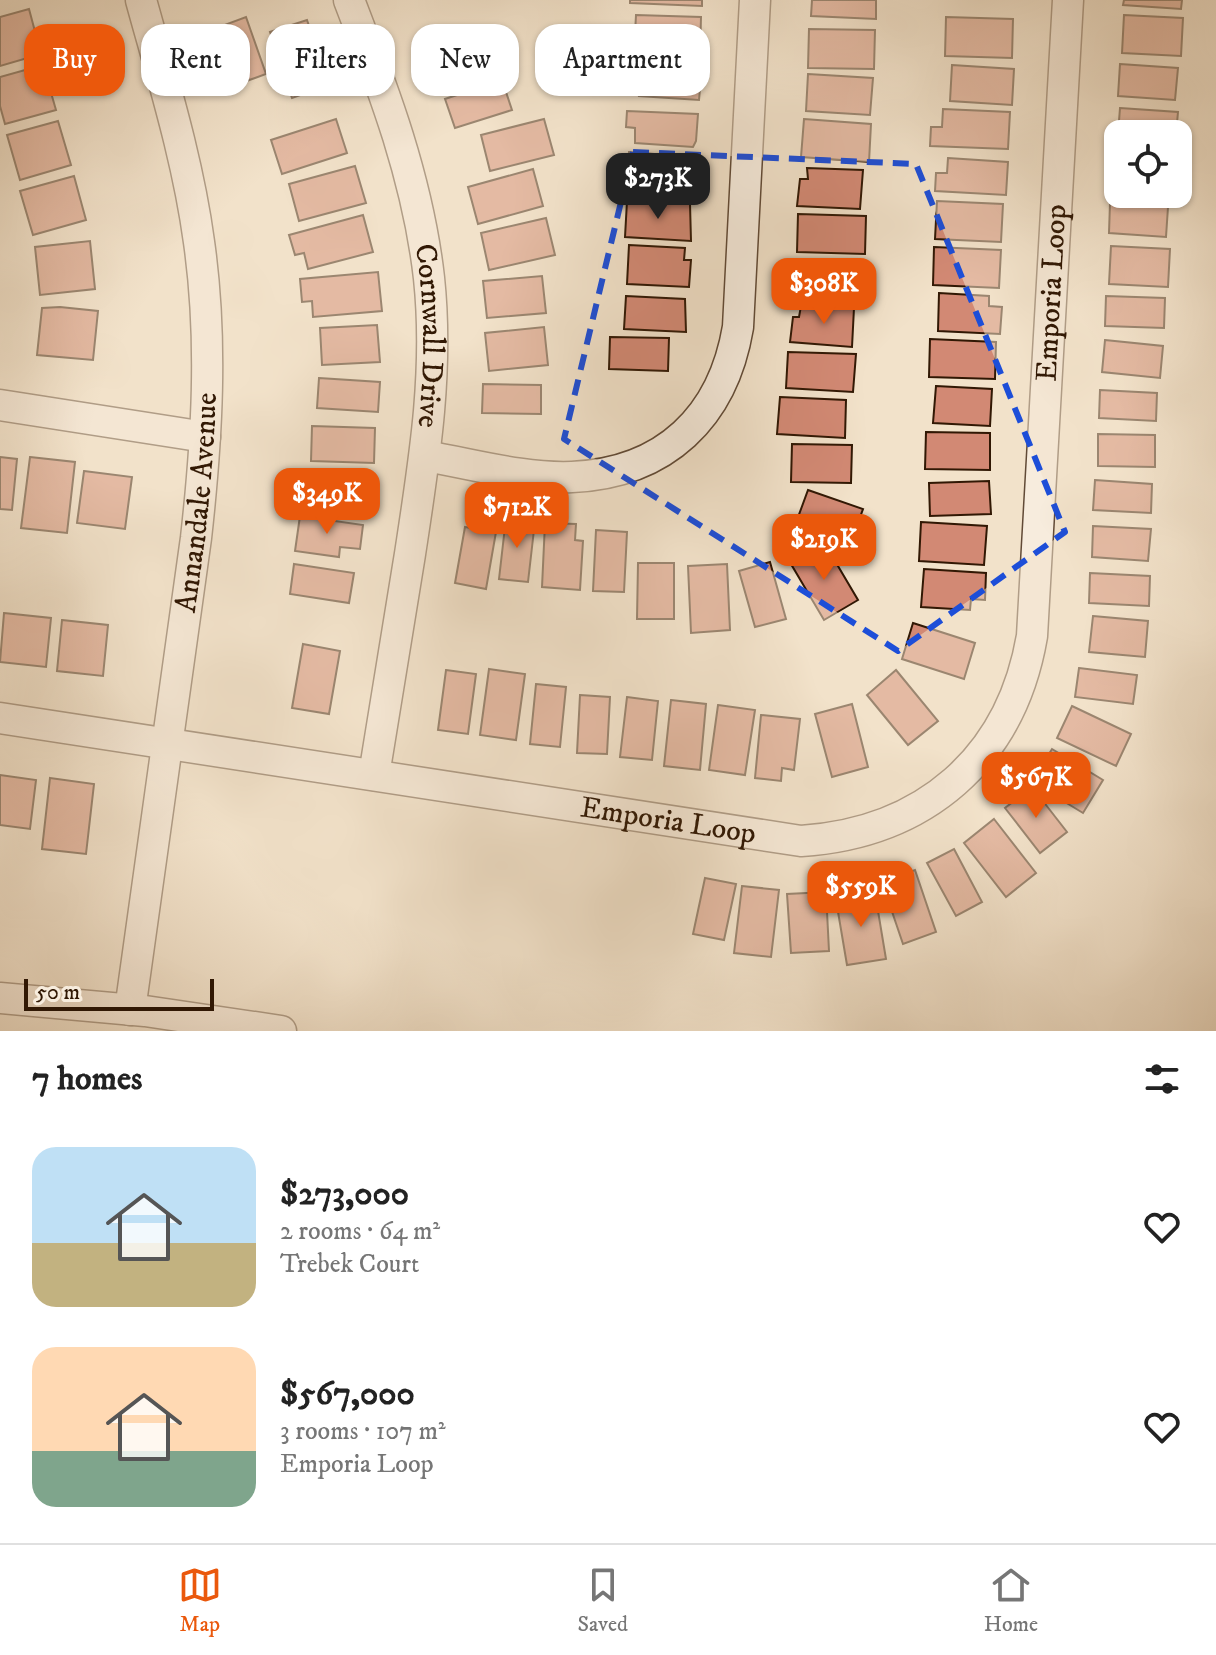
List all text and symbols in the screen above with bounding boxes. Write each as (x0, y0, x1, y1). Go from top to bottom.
chip: Buy (24, 24, 125, 96)
chip: Rent (141, 24, 250, 96)
chip: Filters (266, 24, 395, 96)
chip: New (411, 24, 519, 96)
chip: Apartment (535, 24, 710, 96)
map controls (1104, 120, 1192, 208)
button: locate (1104, 120, 1192, 208)
pin: $273K (602, 153, 714, 221)
text: $273K (624, 162, 692, 195)
street label: Emporia Loop (1028, 203, 1075, 382)
street label: Cornwall Drive (406, 241, 451, 430)
pin: $308K (768, 258, 880, 326)
text: $308K (789, 267, 859, 300)
street label: Annandale Avenue (167, 392, 225, 615)
pin: $349K (271, 468, 383, 536)
text: $349K (292, 477, 362, 510)
pin: $712K (461, 482, 573, 550)
text: $712K (483, 491, 551, 524)
pin: $219K (768, 514, 880, 582)
text: $219K (790, 523, 858, 556)
pin: $567K (980, 752, 1092, 820)
text: $567K (1000, 761, 1072, 794)
street label: Emporia Loop (578, 789, 759, 852)
pin: $559K (805, 861, 917, 929)
text: $559K (825, 870, 897, 903)
scale bar (24, 975, 214, 1011)
text: 50 m (36, 979, 80, 1006)
icon: filters (1140, 1057, 1184, 1101)
text: 7 homes (32, 1058, 142, 1100)
text: $273,000 (280, 1173, 409, 1215)
icon: home (96, 1179, 192, 1275)
icon: heart (1140, 1205, 1184, 1249)
text: 2 rooms · 64 m² (280, 1215, 440, 1248)
text: Trebek Court (280, 1248, 419, 1281)
text: $567,000 (280, 1373, 415, 1415)
icon: home (96, 1379, 192, 1475)
icon: heart (1140, 1405, 1184, 1449)
text: 3 rooms · 107 m² (280, 1415, 446, 1448)
text: Emporia Loop (280, 1448, 434, 1481)
tab: Map (178, 1563, 222, 1638)
tab: Saved (578, 1563, 628, 1638)
tab: Home (984, 1563, 1038, 1638)

